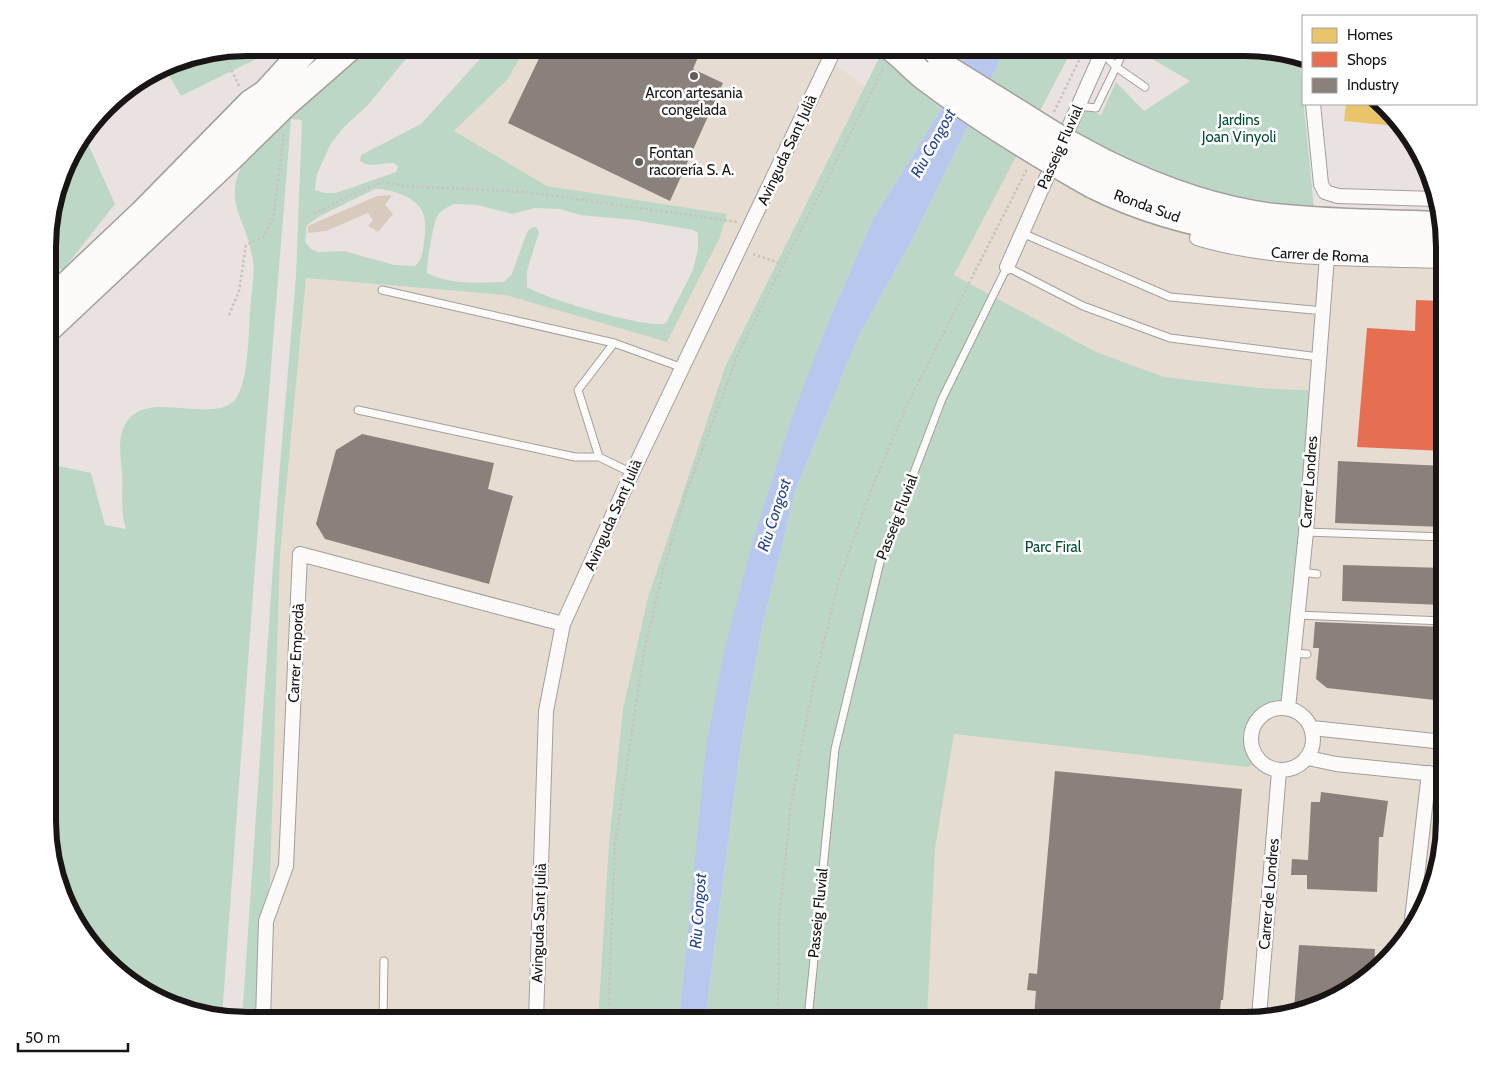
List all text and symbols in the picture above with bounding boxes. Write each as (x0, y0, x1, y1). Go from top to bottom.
legend (1302, 15, 1477, 105)
text: Homes (1347, 26, 1393, 44)
text: Shops (1347, 51, 1387, 69)
marker: Arcon artesania congelada (688, 70, 700, 82)
text: Industry (1347, 76, 1399, 94)
place label: Arcon artesania congelada (645, 84, 743, 119)
street label: Avinguda Sant Julià (753, 91, 821, 208)
street label: Passeig Fluvial (1033, 102, 1087, 192)
water label: Riu Congost (906, 104, 960, 181)
park label: Jardins Joan Vinyoli (1201, 111, 1276, 146)
place label: Fontan racorería S. A. (649, 144, 734, 179)
marker: Fontan racorería S. A. (633, 156, 645, 168)
street label: Ronda Sud (1111, 186, 1183, 226)
street label: Carrer de Roma (1270, 243, 1370, 267)
street label: Carrer Londres (1297, 435, 1321, 529)
street label: Avinguda Sant Julià (580, 456, 646, 573)
street label: Passeig Fluvial (872, 471, 922, 562)
water label: Riu Congost (753, 475, 795, 554)
park label: Parc Firal (1025, 538, 1082, 556)
street label: Carrer Empordà (284, 602, 308, 703)
street label: Carrer de Londres (1255, 838, 1283, 950)
street label: Avinguda Sant Julià (528, 862, 550, 983)
street label: Passeig Fluvial (804, 867, 832, 959)
water label: Riu Congost (686, 872, 710, 949)
scale bar (18, 1020, 128, 1052)
text: 50 m (25, 1029, 60, 1047)

